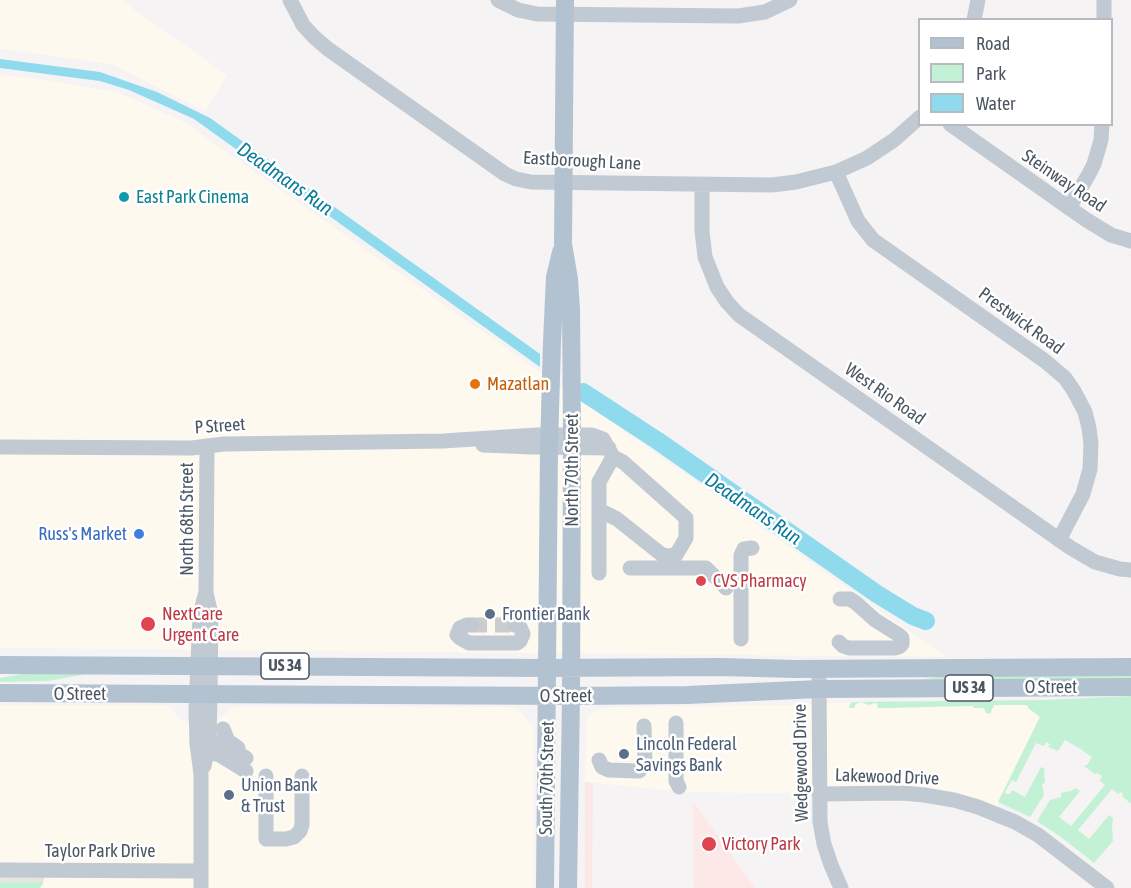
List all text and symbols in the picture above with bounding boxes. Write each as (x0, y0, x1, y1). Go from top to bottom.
legend (918, 18, 1113, 126)
text: Road (976, 33, 1010, 54)
text: Park (976, 63, 1006, 84)
text: Water (976, 93, 1015, 114)
water label: Deadmans Run (233, 137, 337, 221)
street label: Steinway Road (1018, 145, 1110, 217)
street label: Eastborough Lane (522, 147, 642, 175)
place label: East Park Cinema (136, 186, 249, 208)
marker: East Park Cinema (117, 190, 131, 204)
street label: Prestwick Road (974, 283, 1068, 359)
street label: West Rio Road (841, 358, 929, 430)
place label: Mazatlan (487, 373, 549, 395)
marker: Mazatlan (468, 377, 482, 391)
street label: P Street (194, 413, 246, 439)
street label: North 70th Street (561, 413, 583, 527)
street label: North 68th Street (176, 462, 198, 576)
water label: Deadmans Run (700, 468, 806, 550)
place label: Russ's Market (38, 523, 127, 545)
marker: Russ's Market (132, 527, 146, 541)
place label: CVS Pharmacy (713, 570, 807, 592)
marker: CVS Pharmacy (694, 574, 708, 588)
place label: NextCare Urgent Care (162, 603, 239, 646)
place label: Frontier Bank (502, 603, 590, 625)
marker: Frontier Bank (483, 607, 497, 621)
marker: NextCare Urgent Care (139, 615, 157, 633)
road number: US 34 (261, 653, 309, 679)
road number: US 34 (945, 675, 993, 701)
street label: O Street (1025, 676, 1077, 698)
street label: O Street (54, 683, 106, 705)
street label: O Street (540, 685, 592, 707)
street label: Wedgewood Drive (789, 704, 813, 822)
street label: South 70th Street (535, 721, 559, 835)
place label: Lincoln Federal Savings Bank (636, 733, 737, 776)
marker: Lincoln Federal Savings Bank (617, 747, 631, 761)
street label: Lakewood Drive (834, 764, 940, 790)
place label: Union Bank & Trust (241, 774, 318, 816)
marker: Union Bank & Trust (222, 788, 236, 802)
place label: Victory Park (722, 833, 800, 855)
marker: Victory Park (700, 835, 718, 853)
street label: Taylor Park Drive (45, 840, 155, 862)

